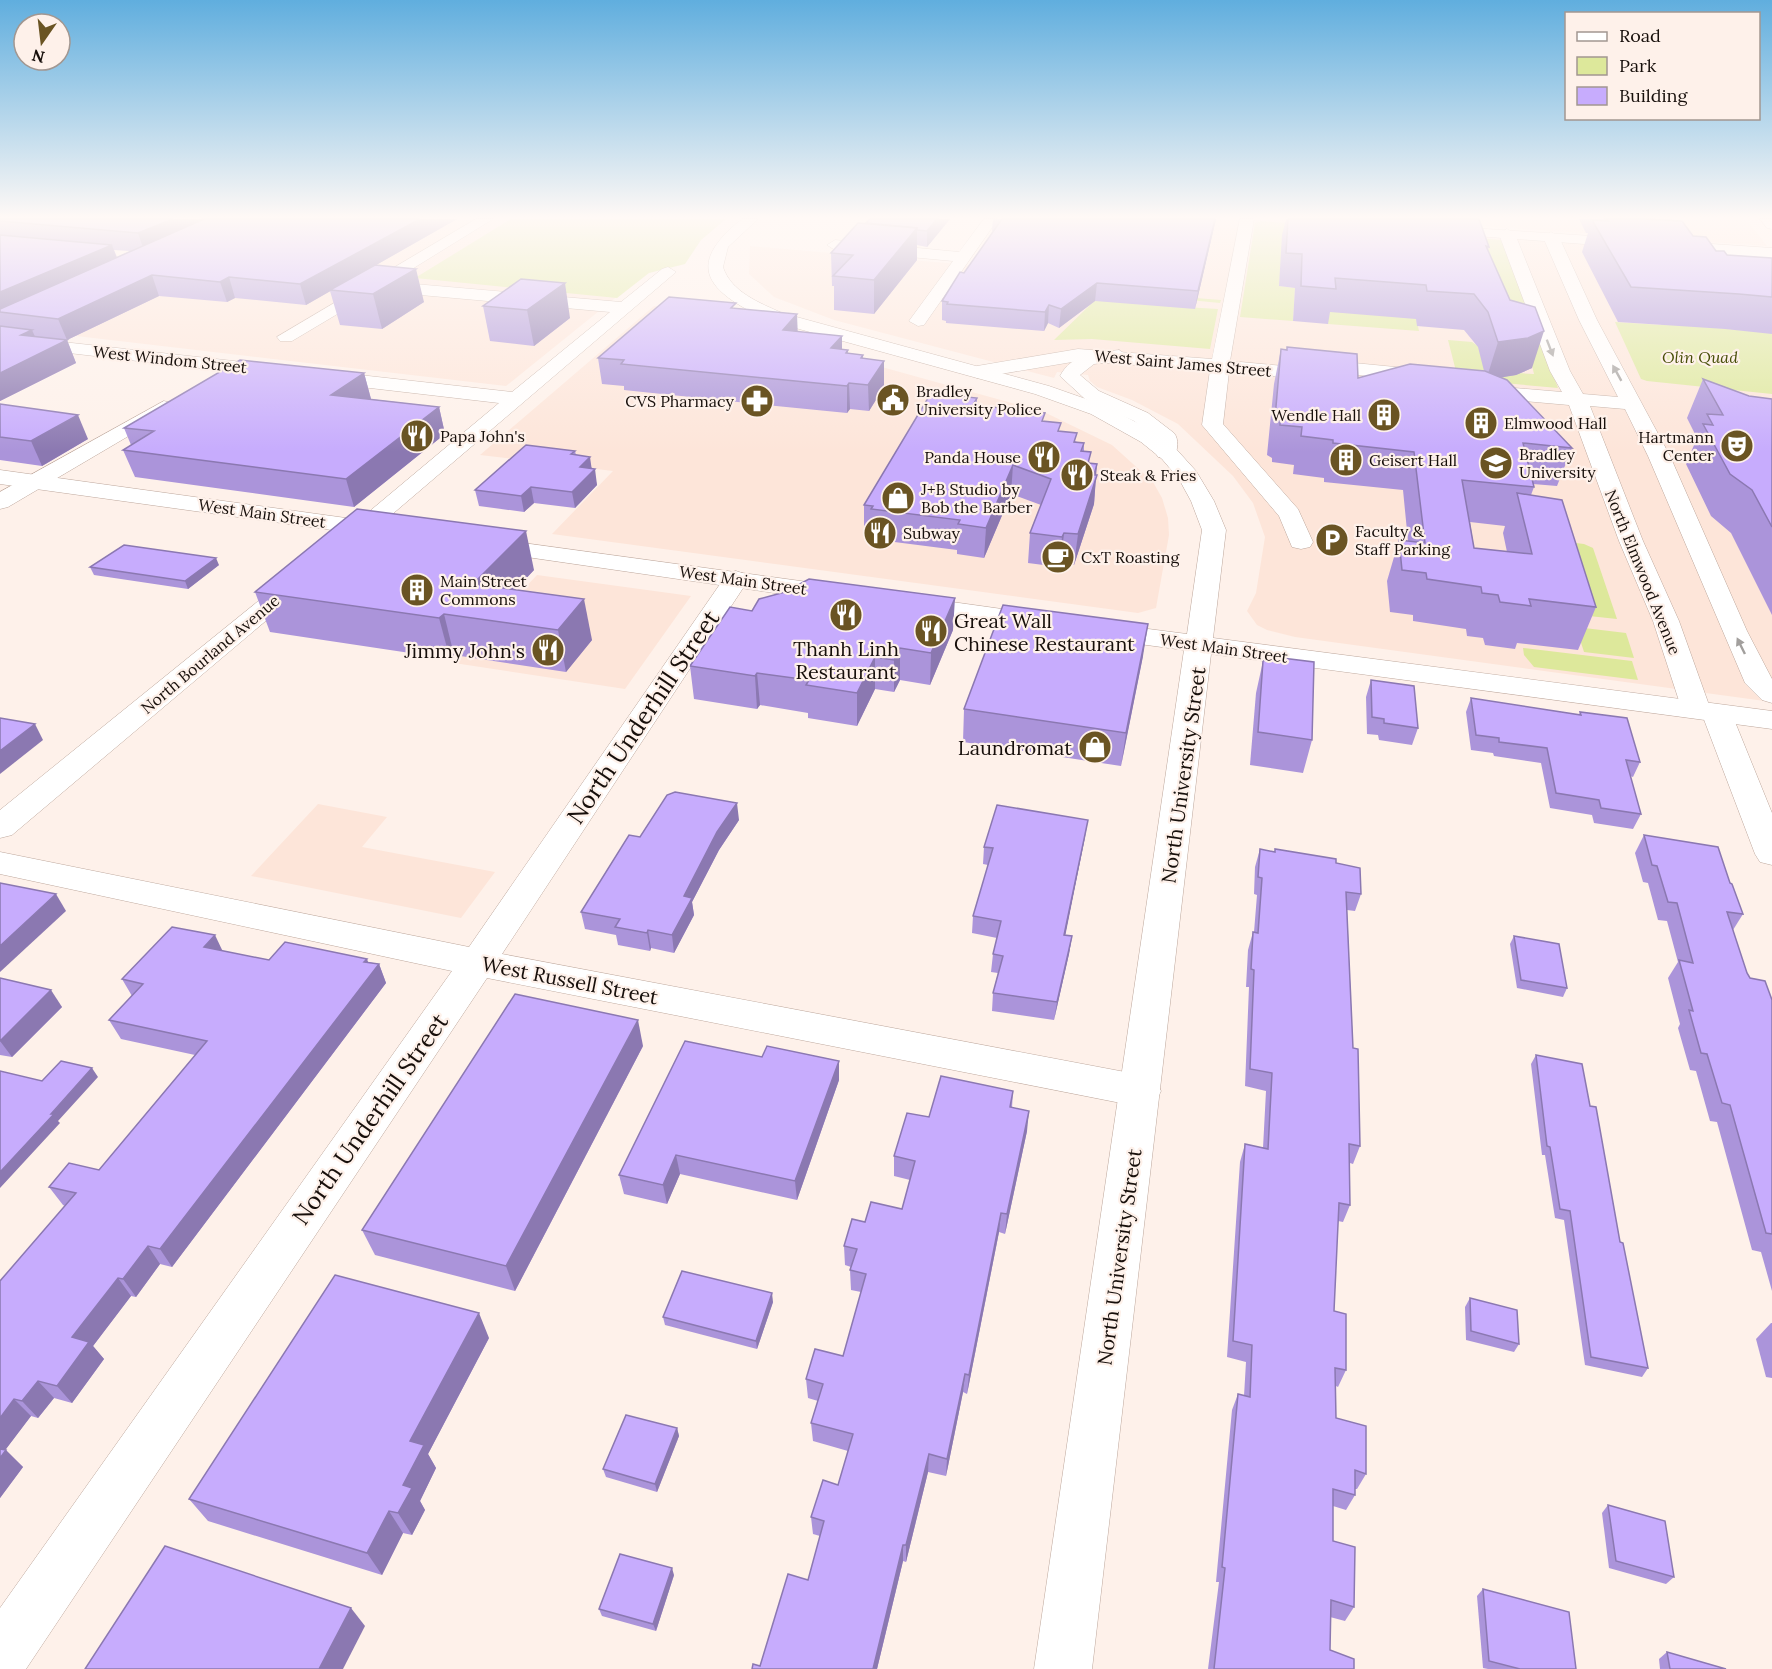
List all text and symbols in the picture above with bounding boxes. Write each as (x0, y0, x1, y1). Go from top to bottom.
north arrow (12, 12, 72, 72)
legend (1565, 12, 1760, 120)
text: Road (1619, 24, 1661, 47)
text: N (30, 45, 47, 68)
text: Park (1619, 54, 1657, 77)
text: Building (1619, 84, 1689, 107)
one-way arrow (1546, 339, 1556, 357)
street label: West Windom Street (92, 341, 249, 377)
street label: West Saint James Street (1094, 345, 1273, 381)
park label: Olin Quad (1662, 347, 1738, 367)
one-way arrow (1612, 364, 1622, 381)
place label: Bradley University Police (916, 381, 1042, 419)
public building icon: Bradley University Police (875, 382, 911, 418)
pharmacy icon: CVS Pharmacy (739, 383, 775, 419)
place label: CVS Pharmacy (625, 391, 735, 411)
building icon: Wendle Hall (1366, 397, 1402, 433)
place label: Wendle Hall (1271, 405, 1361, 425)
building icon: Elmwood Hall (1463, 405, 1499, 441)
place label: Elmwood Hall (1504, 413, 1607, 433)
restaurant icon: Papa John's (399, 418, 435, 454)
place label: Papa John's (440, 426, 525, 446)
place label: Hartmann Center (1638, 427, 1714, 465)
theatre icon: Hartmann Center (1719, 428, 1755, 464)
restaurant icon: Panda House (1026, 439, 1062, 475)
building icon: Geisert Hall (1328, 442, 1364, 478)
place label: Bradley University (1519, 444, 1596, 482)
school or university icon: Bradley University (1478, 445, 1514, 481)
place label: Panda House (924, 447, 1021, 467)
place label: Geisert Hall (1369, 450, 1457, 470)
restaurant icon: Steak & Fries (1059, 457, 1095, 493)
place label: Steak & Fries (1100, 465, 1196, 485)
place label: J+B Studio by Bob the Barber (920, 479, 1033, 517)
shop icon: J+B Studio by Bob the Barber (880, 480, 916, 516)
street label: North Elmwood Avenue (1601, 486, 1685, 658)
street label: West Main Street (197, 494, 328, 532)
restaurant icon: Subway (862, 515, 898, 551)
place label: Faculty & Staff Parking (1355, 521, 1451, 559)
parking icon: Faculty & Staff Parking (1314, 522, 1350, 558)
place label: Subway (903, 523, 961, 543)
cafe icon: CxT Roasting (1040, 539, 1076, 575)
place label: CxT Roasting (1081, 547, 1180, 567)
street label: West Main Street (678, 561, 809, 599)
place label: Main Street Commons (440, 571, 528, 609)
building icon: Main Street Commons (399, 572, 435, 608)
street label: North Bourland Avenue (137, 590, 284, 718)
restaurant icon: Thanh Linh Restaurant (828, 597, 864, 633)
street label: North Underhill Street (560, 604, 727, 830)
place label: Great Wall Chinese Restaurant (954, 608, 1135, 656)
restaurant icon: Great Wall Chinese Restaurant (913, 613, 949, 649)
street label: West Main Street (1159, 629, 1290, 667)
restaurant icon: Jimmy John's (530, 632, 566, 668)
place label: Thanh Linh Restaurant (793, 636, 899, 684)
one-way arrow (1736, 637, 1746, 654)
place label: Jimmy John's (403, 638, 525, 663)
street label: North University Street (1155, 665, 1211, 885)
shop icon: Laundromat (1077, 729, 1113, 765)
place label: Laundromat (958, 735, 1072, 760)
street label: West Russell Street (480, 951, 660, 1009)
street label: North Underhill Street (285, 1007, 455, 1231)
street label: North University Street (1091, 1147, 1147, 1367)

